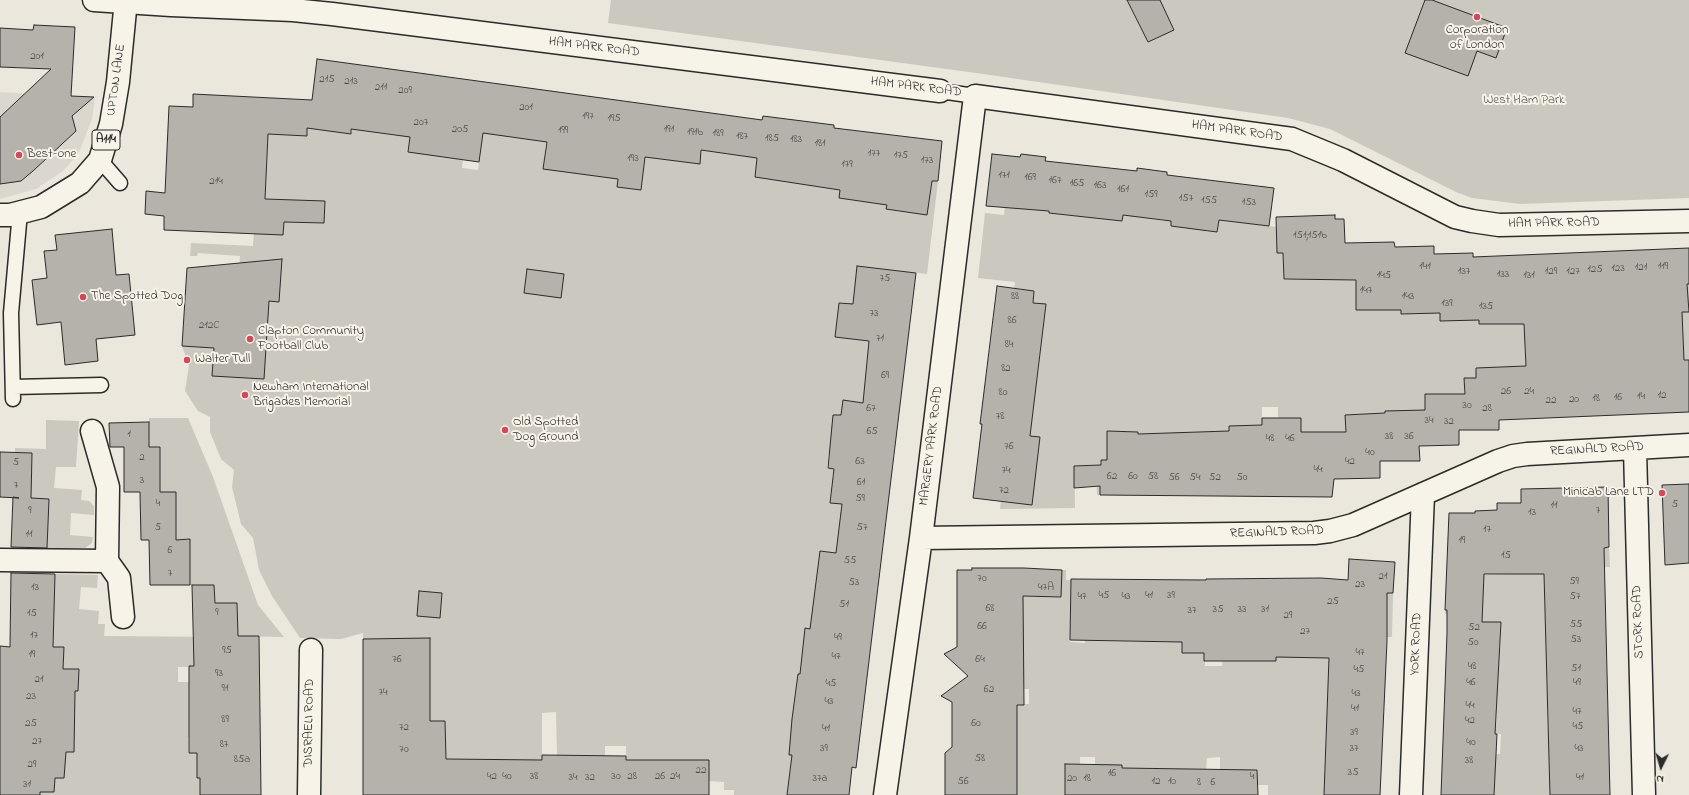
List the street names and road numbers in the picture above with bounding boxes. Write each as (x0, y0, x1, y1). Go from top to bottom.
street label: HAM PARK ROAD (548, 35, 640, 61)
street label: UPTON LANE (104, 43, 130, 117)
street label: HAM PARK ROAD (870, 75, 962, 101)
street label: HAM PARK ROAD (1191, 118, 1283, 146)
road number: A114 (92, 130, 120, 150)
street label: HAM PARK ROAD (1508, 215, 1600, 233)
street label: MARGERY PARK ROAD (917, 385, 947, 507)
street label: REGINALD ROAD (1550, 440, 1644, 460)
street label: REGINALD ROAD (1230, 524, 1324, 542)
street label: STORK ROAD (1630, 585, 1648, 659)
street label: YORK ROAD (1408, 612, 1426, 676)
street label: DISRAELI ROAD (301, 679, 319, 767)

